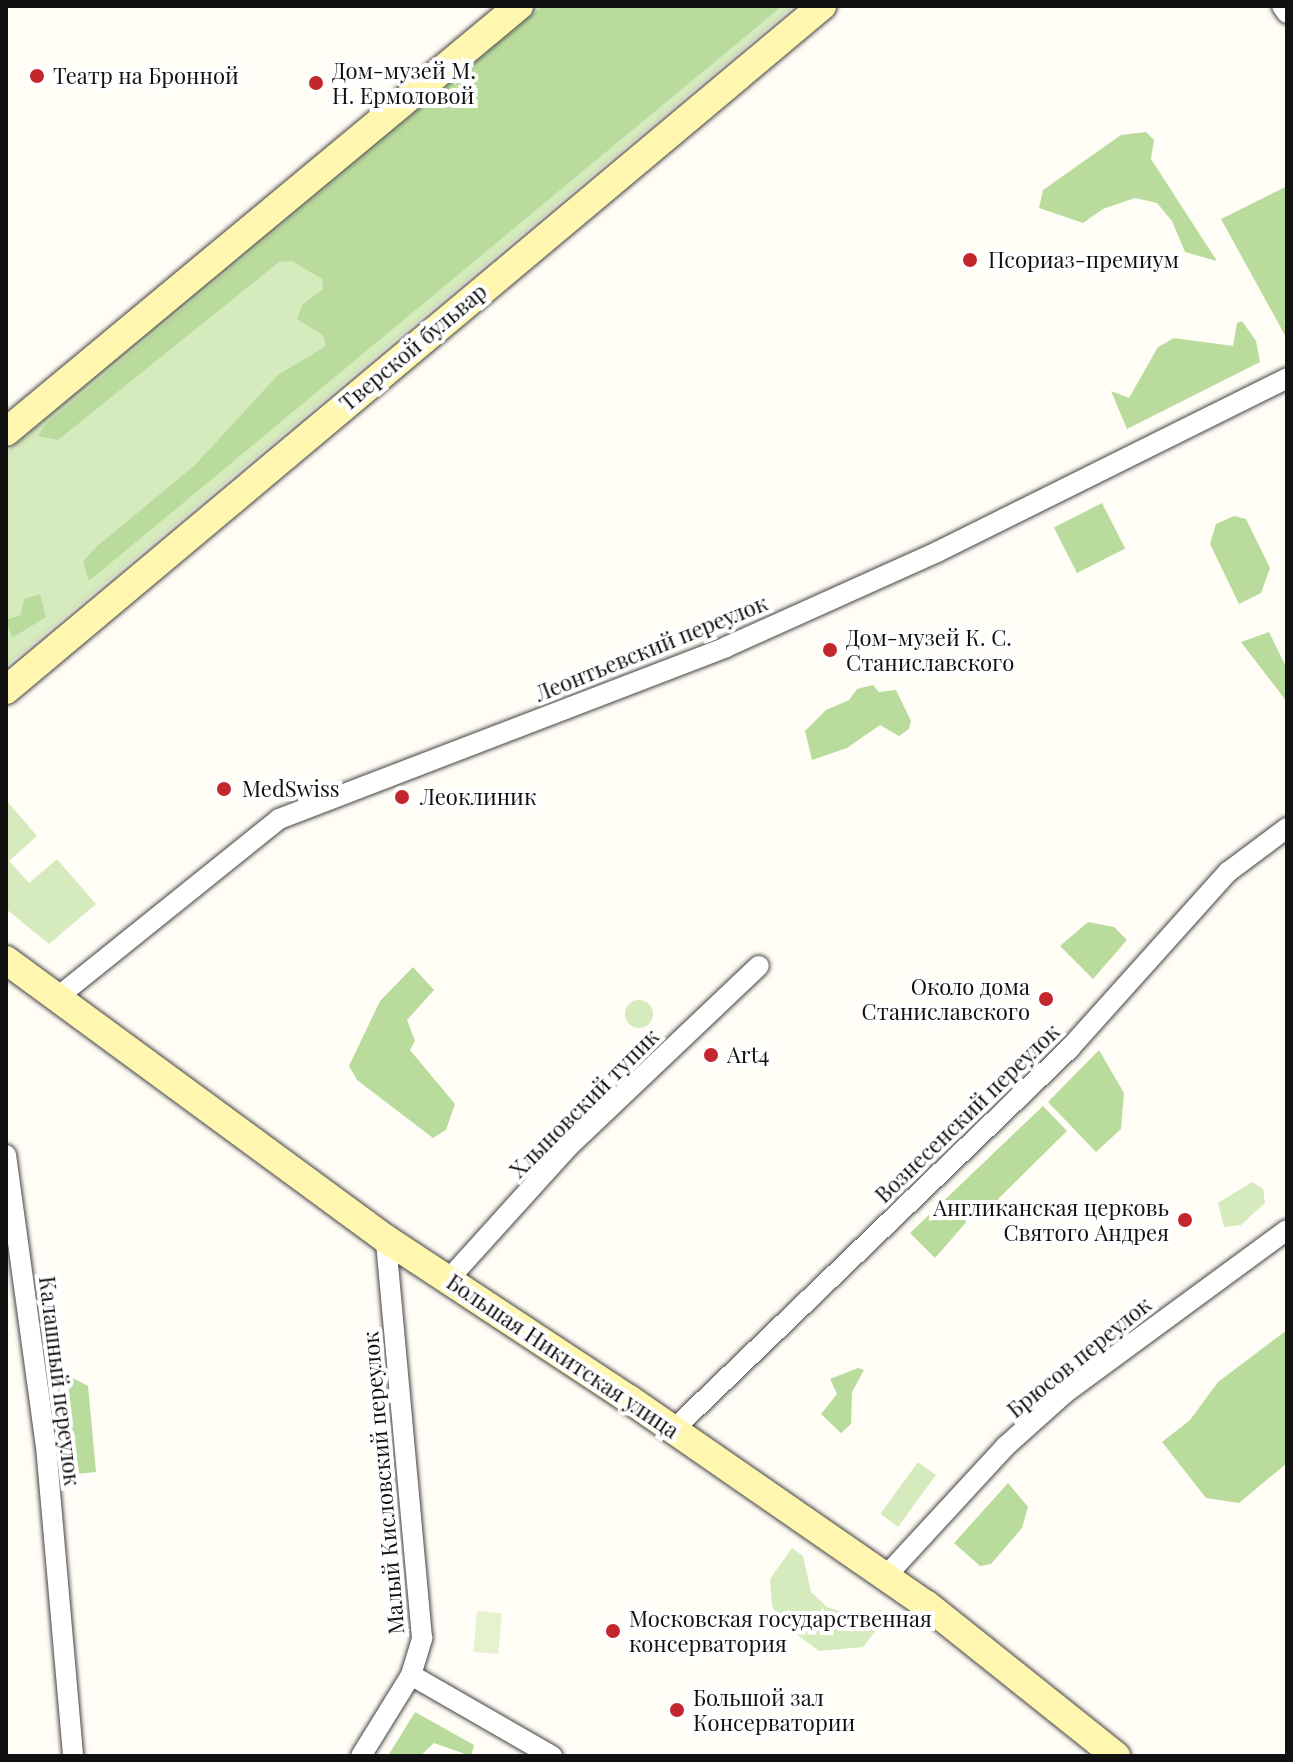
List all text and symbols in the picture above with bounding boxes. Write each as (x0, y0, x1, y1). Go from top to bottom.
place label: Дом-музей М. Н. Ермоловой (332, 57, 476, 108)
place label: Театр на Бронной (53, 63, 239, 89)
marker: Театр на Бронной (28, 67, 46, 85)
marker: Дом-музей М. Н. Ермоловой (307, 74, 325, 92)
place label: Псориаз-премиум (988, 247, 1179, 273)
marker: Псориаз-премиум (959, 249, 981, 271)
street label: Тверской бульвар (334, 278, 492, 416)
street label: Леонтьевский переулок (531, 589, 771, 707)
place label: Дом-музей К. С. Станиславского (846, 624, 1014, 676)
marker: Дом-музей К. С. Станиславского (821, 641, 839, 659)
place label: MedSwiss (242, 776, 340, 802)
marker: MedSwiss (213, 778, 235, 800)
place label: Леоклиник (420, 784, 536, 810)
marker: Леоклиник (391, 786, 413, 808)
place label: Около дома Станиславского (862, 973, 1030, 1024)
marker: Около дома Станиславского (1037, 990, 1055, 1008)
street label: Вознесенский переулок (869, 1018, 1065, 1208)
street label: Хлыновский тупик (504, 1023, 664, 1183)
place label: Art4 (727, 1042, 769, 1068)
marker: Art4 (702, 1046, 720, 1064)
place label: Англиканская церковь Святого Андрея (933, 1194, 1169, 1246)
marker: Англиканская церковь Святого Андрея (1176, 1211, 1194, 1229)
street label: Большая Никитская улица (442, 1268, 684, 1444)
street label: Калашный переулок (34, 1275, 86, 1487)
street label: Брюсов переулок (1002, 1291, 1156, 1423)
street label: Малый Кисловский переулок (357, 1330, 409, 1636)
place label: Московская государственная консерватория (629, 1605, 932, 1656)
marker: Московская государственная консерватория (604, 1622, 622, 1640)
place label: Большой зал Консерватории (693, 1684, 855, 1736)
marker: Большой зал Консерватории (668, 1701, 686, 1719)

